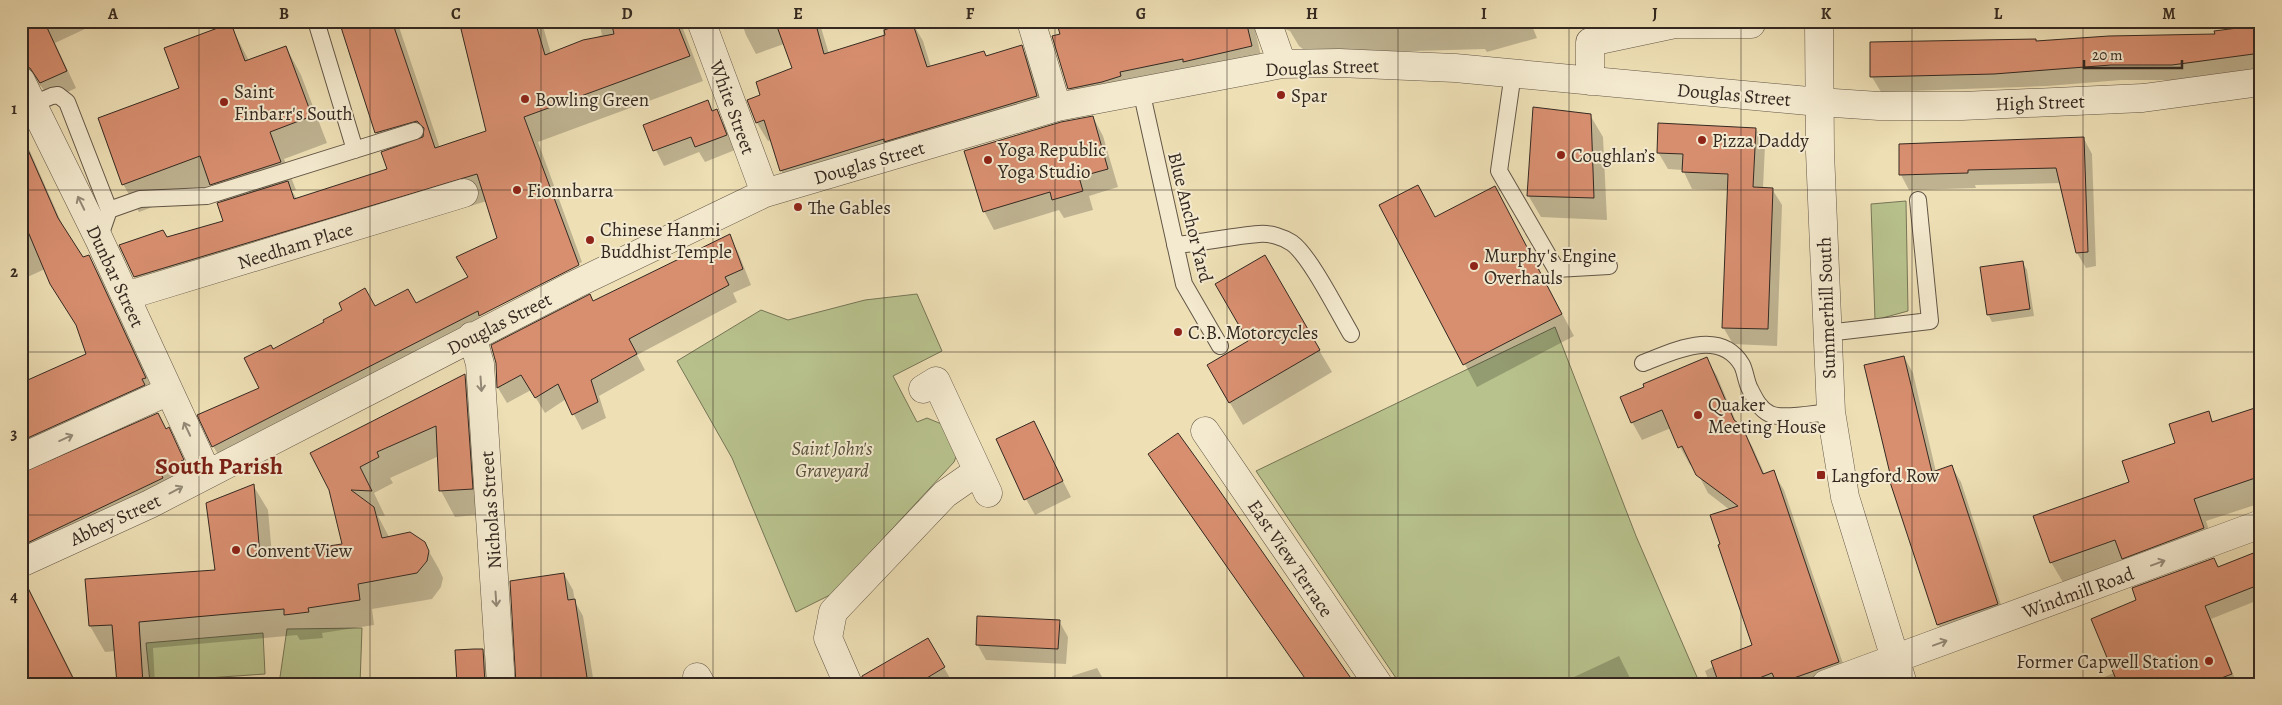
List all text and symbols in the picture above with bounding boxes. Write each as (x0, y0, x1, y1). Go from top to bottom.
text: A (107, 3, 119, 25)
text: B (279, 3, 289, 25)
text: C (451, 3, 461, 25)
text: D (621, 3, 633, 25)
text: E (793, 3, 803, 25)
text: F (966, 3, 975, 25)
text: G (1136, 3, 1146, 25)
text: H (1306, 3, 1318, 25)
text: I (1481, 3, 1487, 25)
text: J (1652, 3, 1658, 25)
text: K (1821, 3, 1832, 25)
text: L (1994, 3, 2003, 25)
text: M (2162, 3, 2176, 25)
scale bar (2084, 38, 2182, 70)
text: 20 m (2092, 45, 2123, 65)
street label: Douglas Street (1264, 53, 1380, 83)
street label: White Street (703, 56, 761, 158)
street label: Douglas Street (1676, 77, 1792, 113)
place label: Saint Finbarr's South (234, 79, 353, 127)
place label: Spar (1291, 83, 1327, 109)
place label: Bowling Green (535, 87, 649, 113)
street label: High Street (1995, 88, 2085, 118)
marker: Spar (1275, 89, 1287, 101)
marker: Bowling Green (519, 93, 531, 105)
marker: Saint Finbarr's South (218, 96, 230, 108)
text: 1 (11, 98, 17, 120)
place label: Pizza Daddy (1712, 128, 1809, 154)
marker: Pizza Daddy (1696, 134, 1708, 146)
street label: Douglas Street (811, 135, 928, 191)
place label: Yoga Republic Yoga Studio (997, 137, 1106, 185)
place label: Coughlan’s (1571, 143, 1655, 169)
street label: Blue Anchor Yard (1161, 149, 1219, 286)
marker: Coughlan’s (1555, 149, 1567, 161)
marker: Yoga Republic Yoga Studio (982, 154, 994, 166)
place label: Fionnbarra (527, 178, 614, 204)
marker: Fionnbarra (511, 184, 523, 196)
one-way arrow (76, 195, 86, 210)
place label: The Gables (808, 195, 891, 221)
marker: The Gables (792, 201, 804, 213)
street label: Needham Place (234, 216, 356, 276)
place label: Chinese Hanmi Buddhist Temple (600, 217, 732, 265)
street label: Dunbar Street (80, 221, 150, 332)
marker: Chinese Hanmi Buddhist Temple (584, 234, 596, 246)
street label: Summerhill South (1812, 236, 1842, 379)
place label: Murphy's Engine Overhauls (1484, 243, 1616, 291)
marker: Murphy's Engine Overhauls (1468, 260, 1480, 272)
text: 2 (10, 261, 18, 283)
street label: Douglas Street (443, 286, 556, 361)
place label: C.B. Motorcycles (1188, 320, 1319, 346)
marker: C.B. Motorcycles (1172, 326, 1184, 338)
one-way arrow (476, 376, 486, 392)
place label: Quaker Meeting House (1708, 392, 1826, 440)
marker: Quaker Meeting House (1692, 409, 1704, 421)
one-way arrow (182, 422, 191, 437)
text: 3 (11, 423, 18, 445)
one-way arrow (58, 432, 73, 442)
park label: Saint John's Graveyard (791, 436, 873, 484)
district label: South Parish (155, 450, 283, 482)
street label: Nicholas Street (474, 450, 508, 570)
place label: Langford Row (1831, 463, 1940, 489)
marker: Langford Row (1815, 469, 1827, 481)
one-way arrow (168, 485, 183, 494)
street label: Abbey Street (65, 488, 165, 553)
street label: East View Terrace (1241, 495, 1339, 622)
place label: Convent View (246, 538, 353, 564)
marker: Convent View (230, 544, 242, 556)
one-way arrow (2150, 558, 2166, 567)
street label: Windmill Road (2018, 560, 2138, 625)
text: 4 (10, 586, 18, 608)
one-way arrow (491, 590, 500, 606)
one-way arrow (1932, 638, 1947, 647)
place label: Former Capwell Station (2016, 649, 2199, 675)
marker: Former Capwell Station (2203, 655, 2215, 667)

